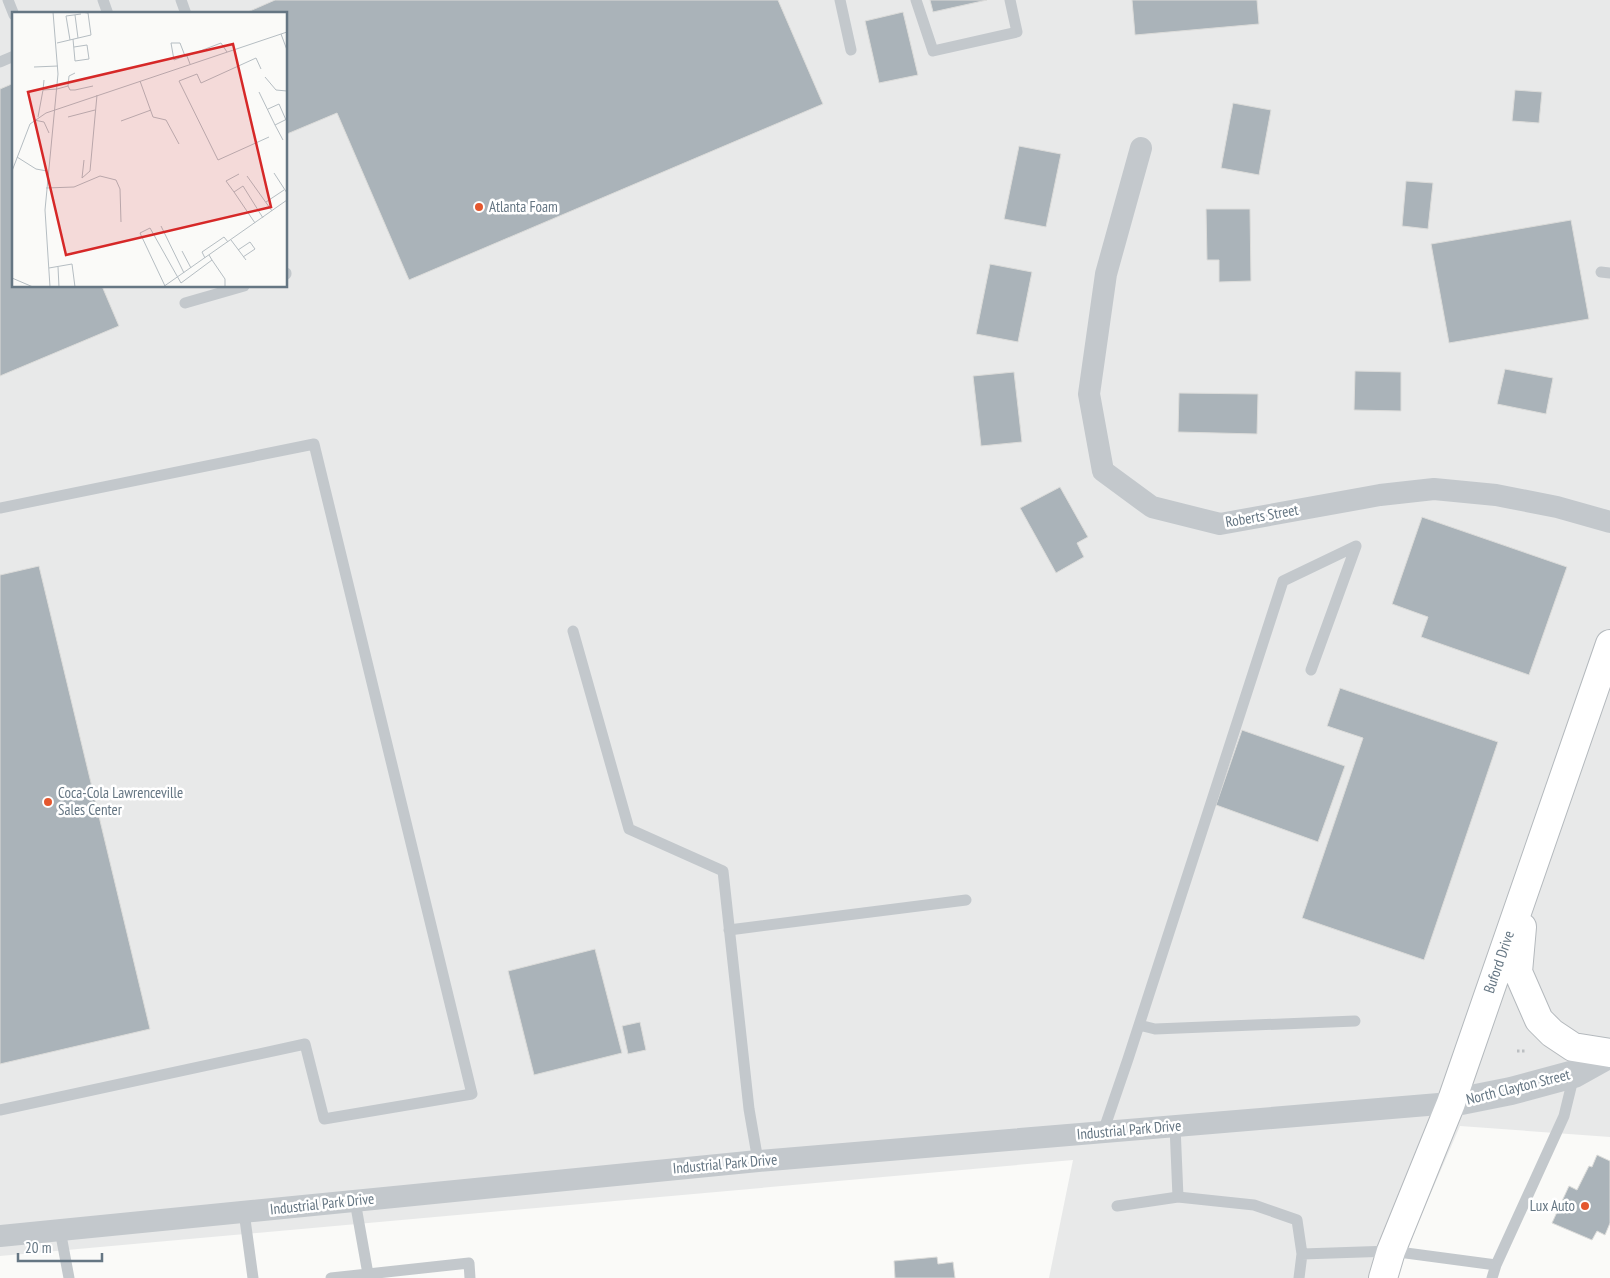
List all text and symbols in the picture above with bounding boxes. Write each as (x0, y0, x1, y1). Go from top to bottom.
inset map (12, 12, 288, 288)
place label: Atlanta Foam (489, 197, 558, 216)
marker: Atlanta Foam (473, 201, 485, 213)
street label: Roberts Street (1224, 500, 1300, 531)
place label: Coca-Cola Lawrenceville Sales Center (58, 783, 183, 819)
marker: Coca-Cola Lawrenceville Sales Center (42, 796, 54, 808)
street label: Buford Drive (1479, 928, 1518, 996)
street label: North Clayton Street (1464, 1064, 1572, 1109)
street label: Industrial Park Drive (1076, 1115, 1182, 1144)
street label: Industrial Park Drive (672, 1149, 778, 1178)
street label: Industrial Park Drive (269, 1189, 375, 1218)
place label: Lux Auto (1530, 1196, 1575, 1215)
marker: Lux Auto (1579, 1200, 1591, 1212)
scale bar (18, 1230, 101, 1262)
text: 20 m (25, 1238, 51, 1257)

